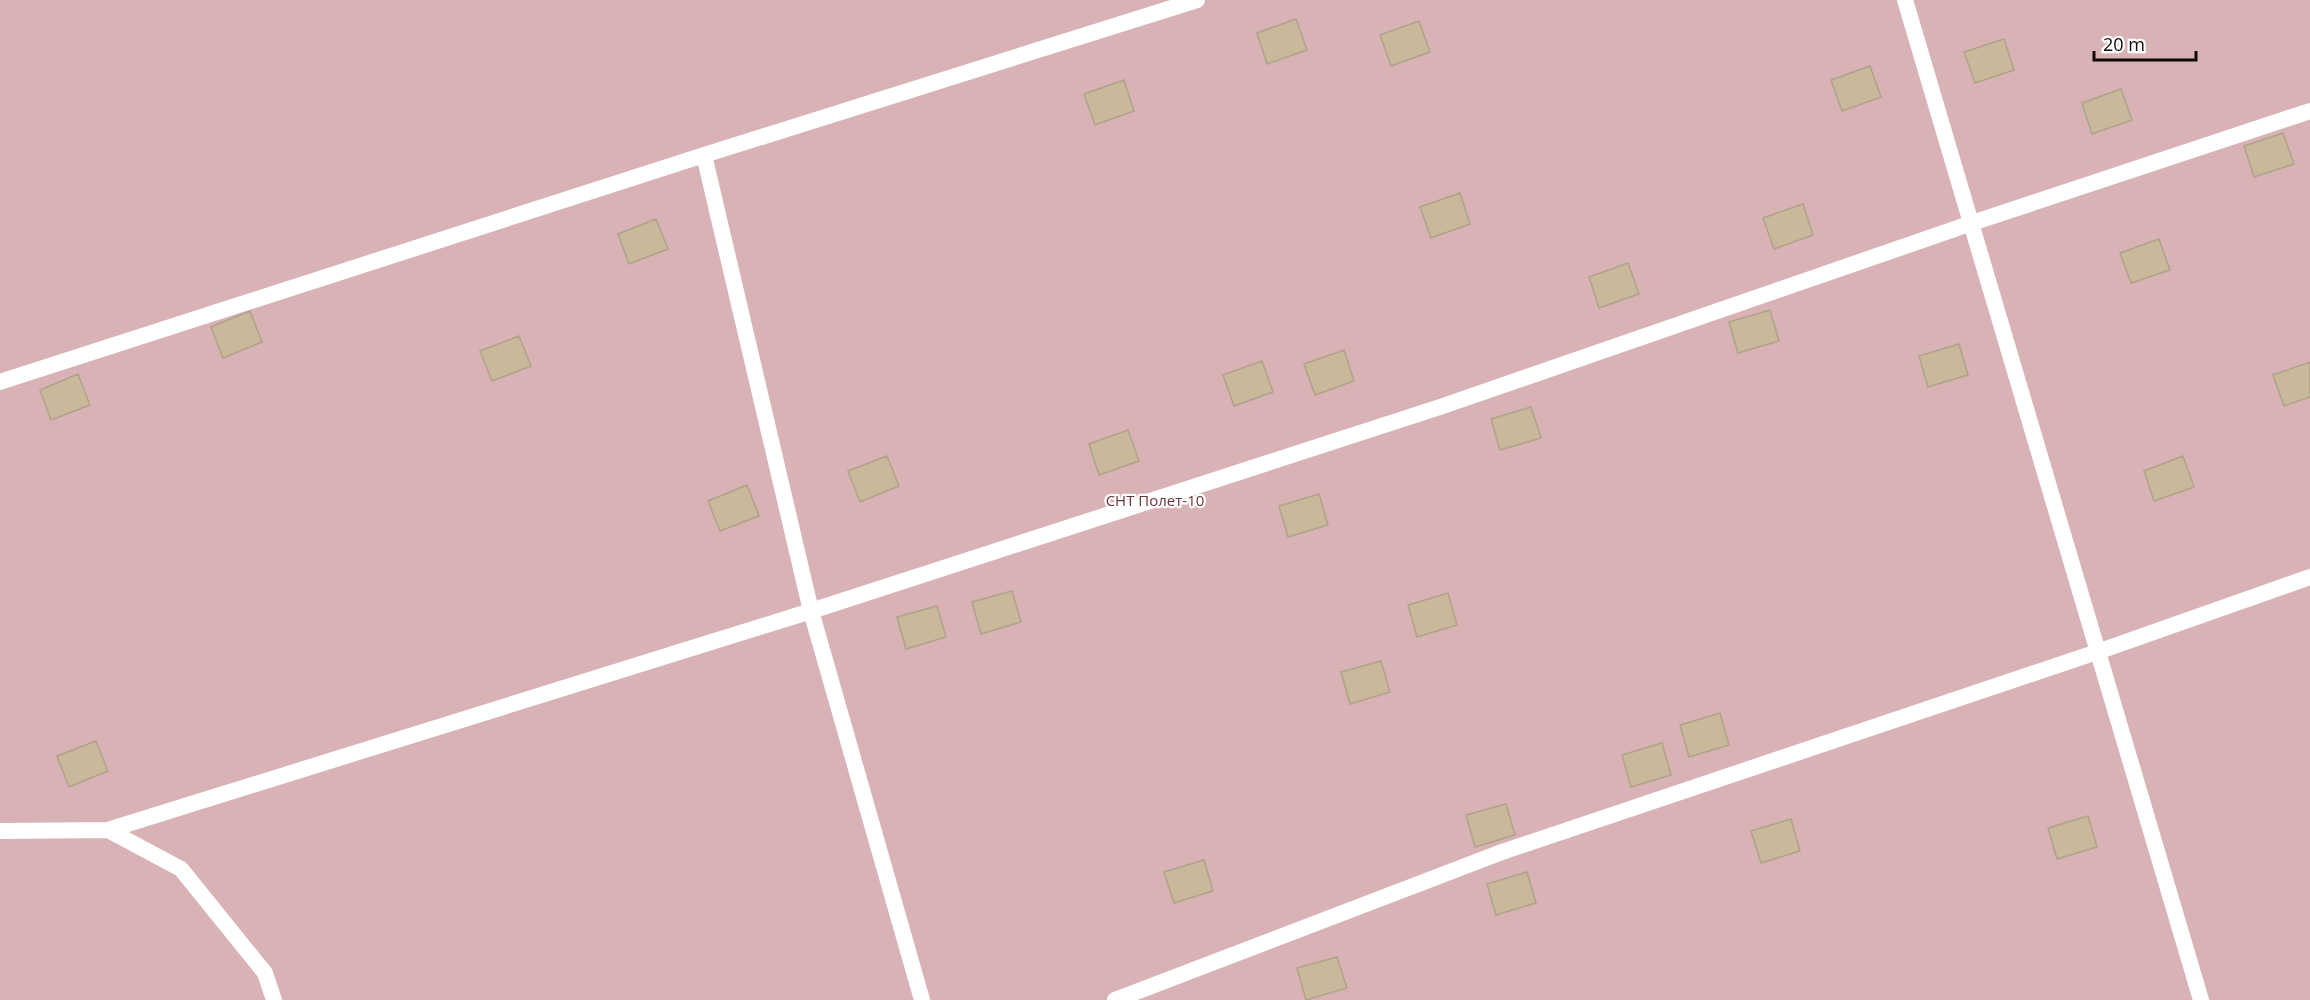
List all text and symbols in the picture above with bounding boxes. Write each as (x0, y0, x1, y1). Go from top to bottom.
scale bar (2094, 24, 2196, 62)
text: 20 m (2103, 32, 2145, 56)
park label: СНТ Полет-10 (1106, 490, 1204, 510)

